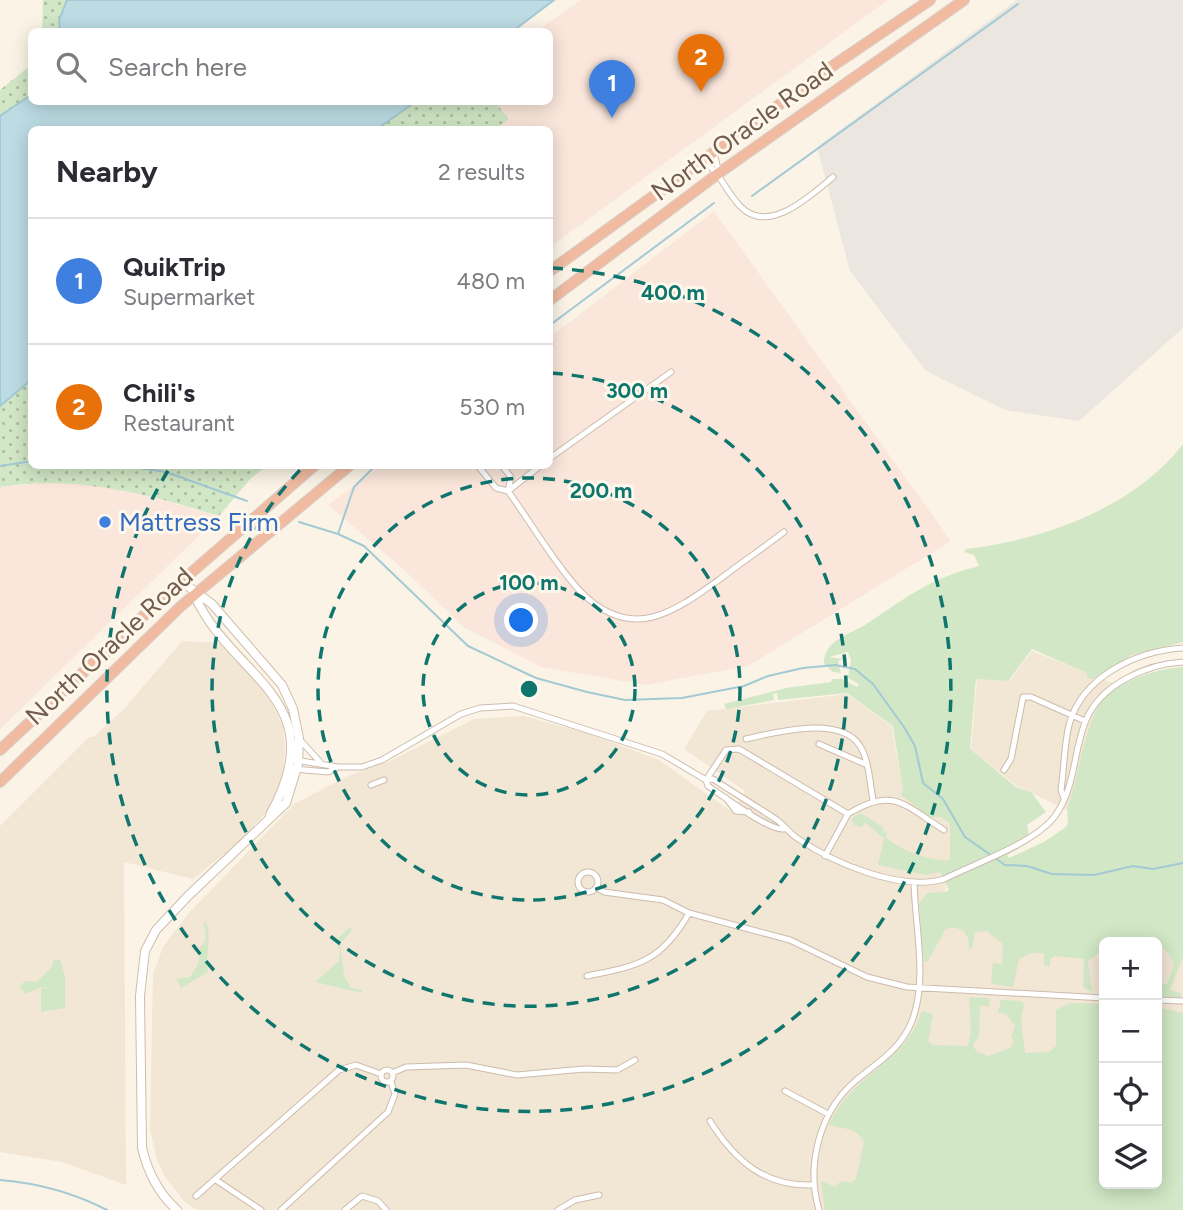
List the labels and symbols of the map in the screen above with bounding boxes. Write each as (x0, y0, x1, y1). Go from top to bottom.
pin: 2 (678, 34, 724, 92)
street label: North Oracle Road (645, 54, 839, 208)
pin: 1 (589, 60, 635, 118)
text: 400 m (641, 280, 705, 305)
text: 300 m (606, 378, 668, 403)
text: 200 m (570, 478, 632, 503)
place label: Mattress Firm (119, 506, 279, 538)
marker: Mattress Firm (97, 514, 113, 530)
street label: North Oracle Road (19, 560, 199, 732)
text: 100 m (499, 570, 559, 595)
your location (504, 603, 538, 637)
centre of rings (517, 677, 541, 701)

